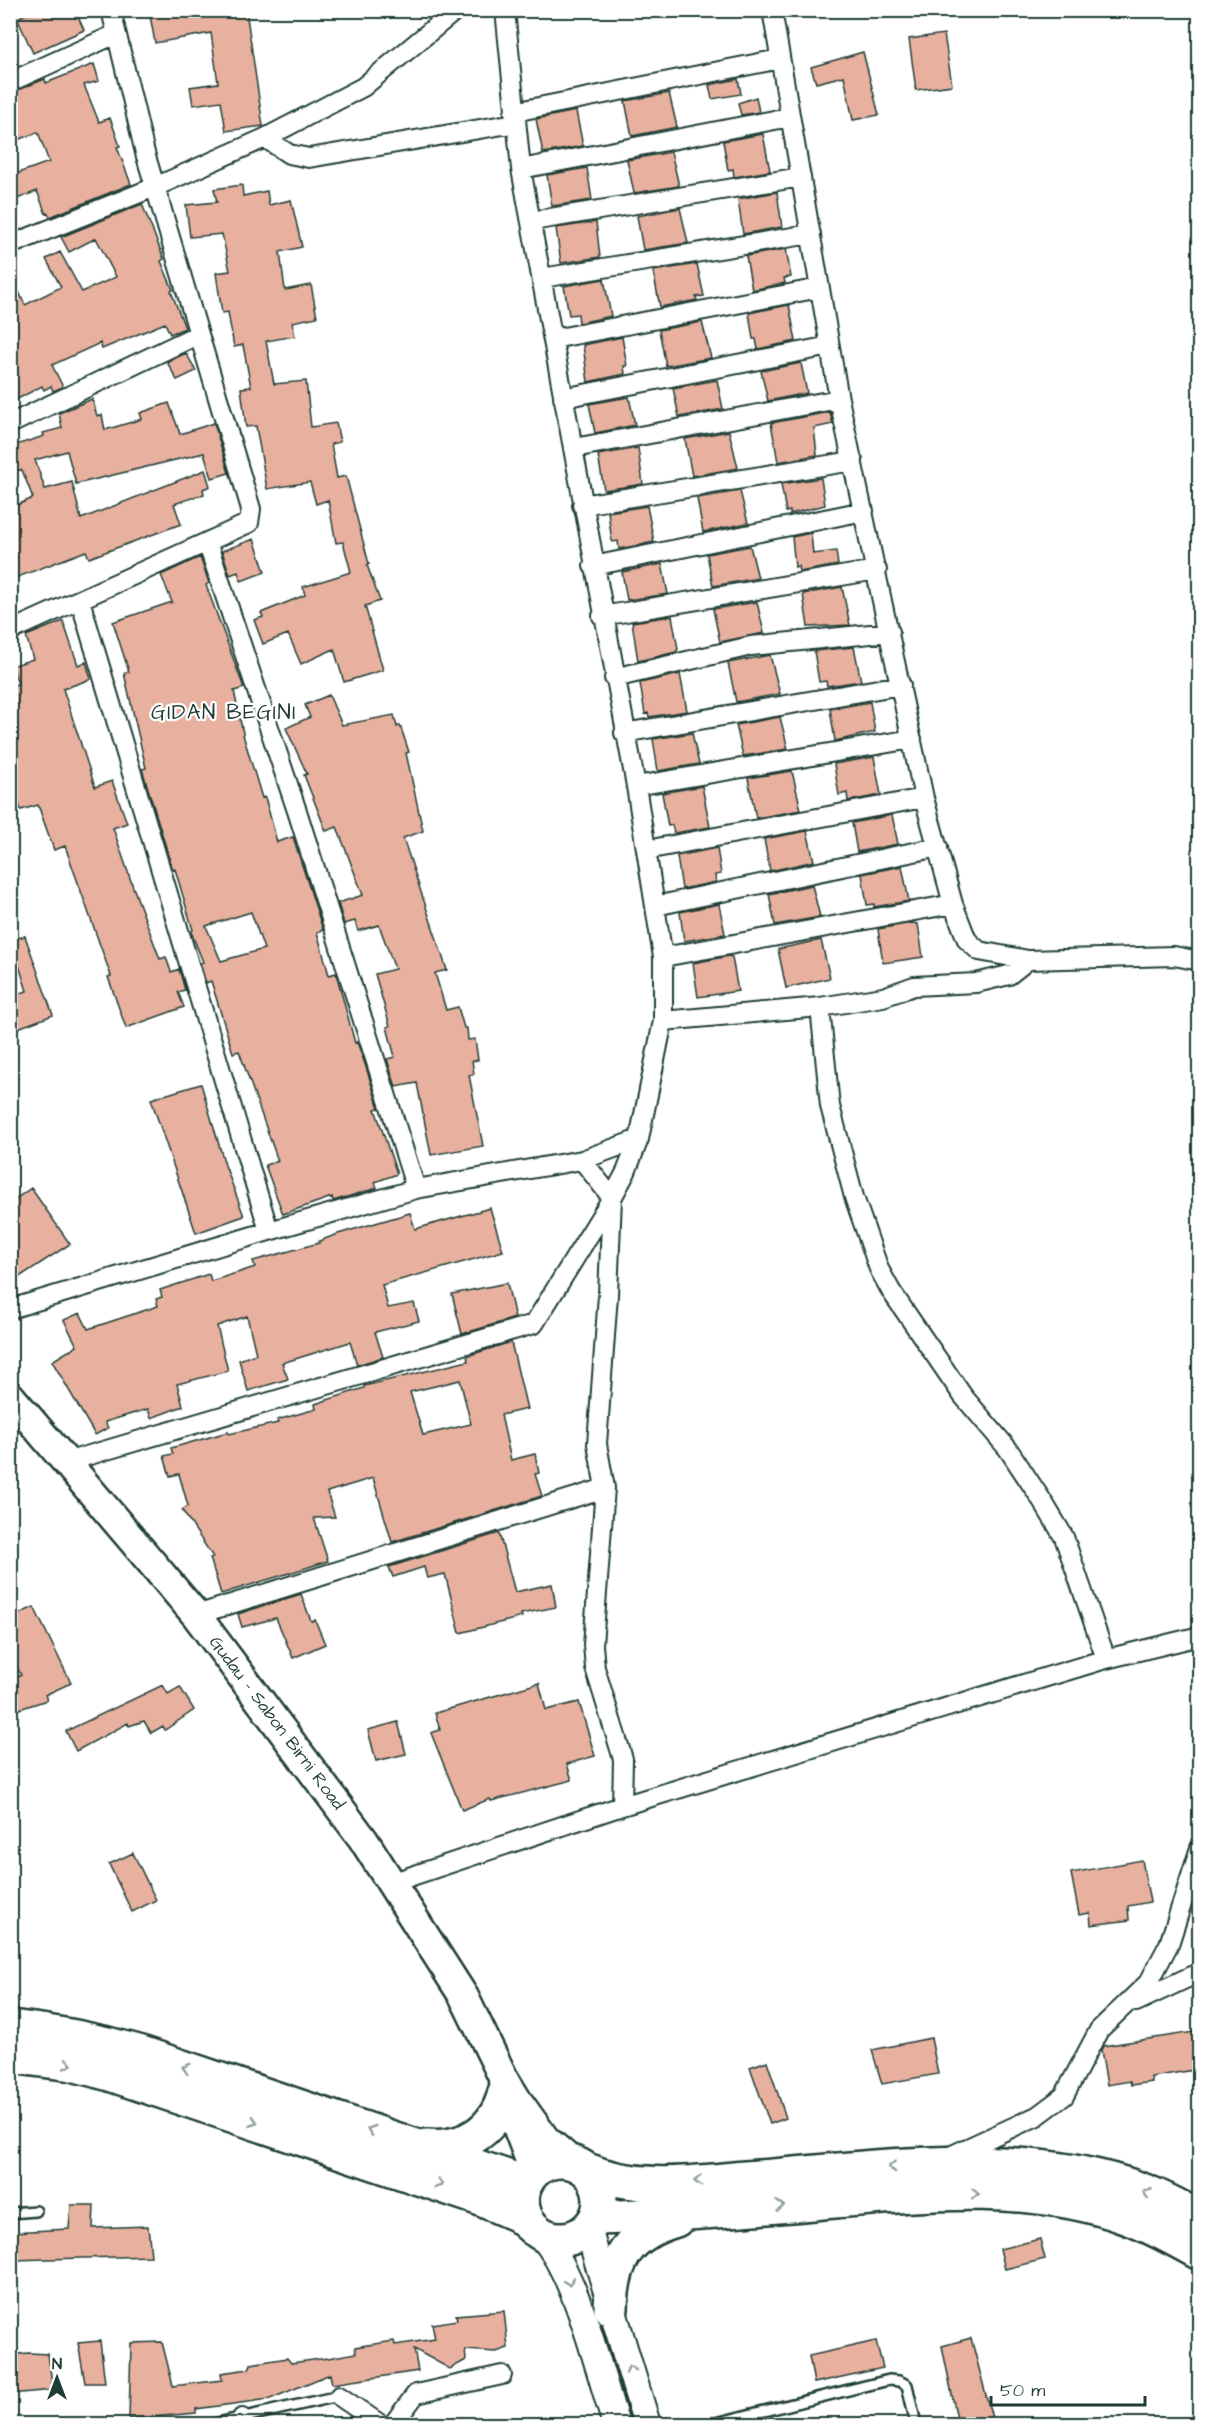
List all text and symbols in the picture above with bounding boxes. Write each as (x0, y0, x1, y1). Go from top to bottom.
district label: GIDAN BEGINI (151, 698, 297, 727)
street label: Gudau - Sabon Birni Road (203, 1631, 351, 1815)
one-way arrow (63, 2057, 73, 2070)
one-way arrow (181, 2063, 192, 2075)
one-way arrow (248, 2115, 259, 2128)
one-way arrow (366, 2124, 377, 2137)
one-way arrow (888, 2160, 897, 2173)
one-way arrow (693, 2175, 702, 2188)
one-way arrow (433, 2177, 444, 2190)
one-way arrow (970, 2187, 979, 2200)
one-way arrow (1142, 2187, 1153, 2200)
one-way arrow (776, 2200, 785, 2213)
one-way arrow (562, 2276, 574, 2287)
north arrow (27, 2348, 87, 2408)
text: N (52, 2353, 62, 2375)
one-way arrow (625, 2364, 637, 2375)
scale bar (991, 2369, 1146, 2407)
text: 50 m (1000, 2378, 1045, 2403)

